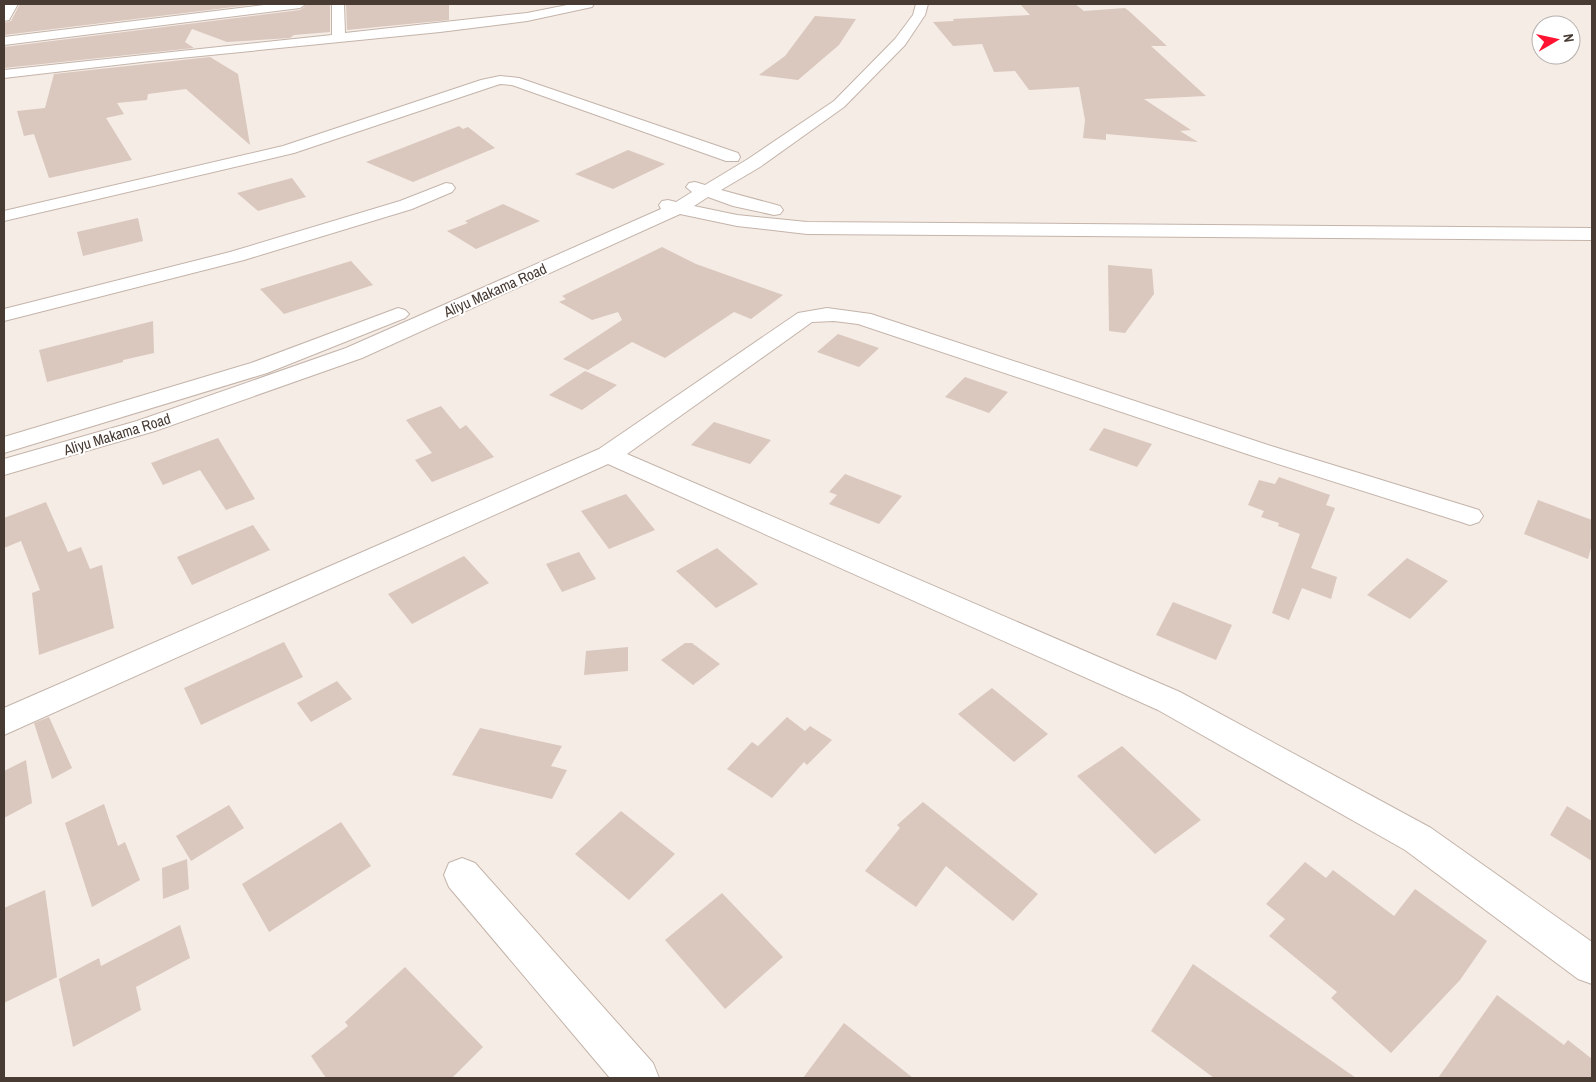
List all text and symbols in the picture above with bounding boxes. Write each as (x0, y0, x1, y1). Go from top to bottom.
north arrow (1531, 15, 1581, 65)
text: N (1559, 32, 1578, 43)
street label: Aliyu Makama Road (439, 258, 550, 323)
street label: Aliyu Makama Road (60, 408, 173, 461)

